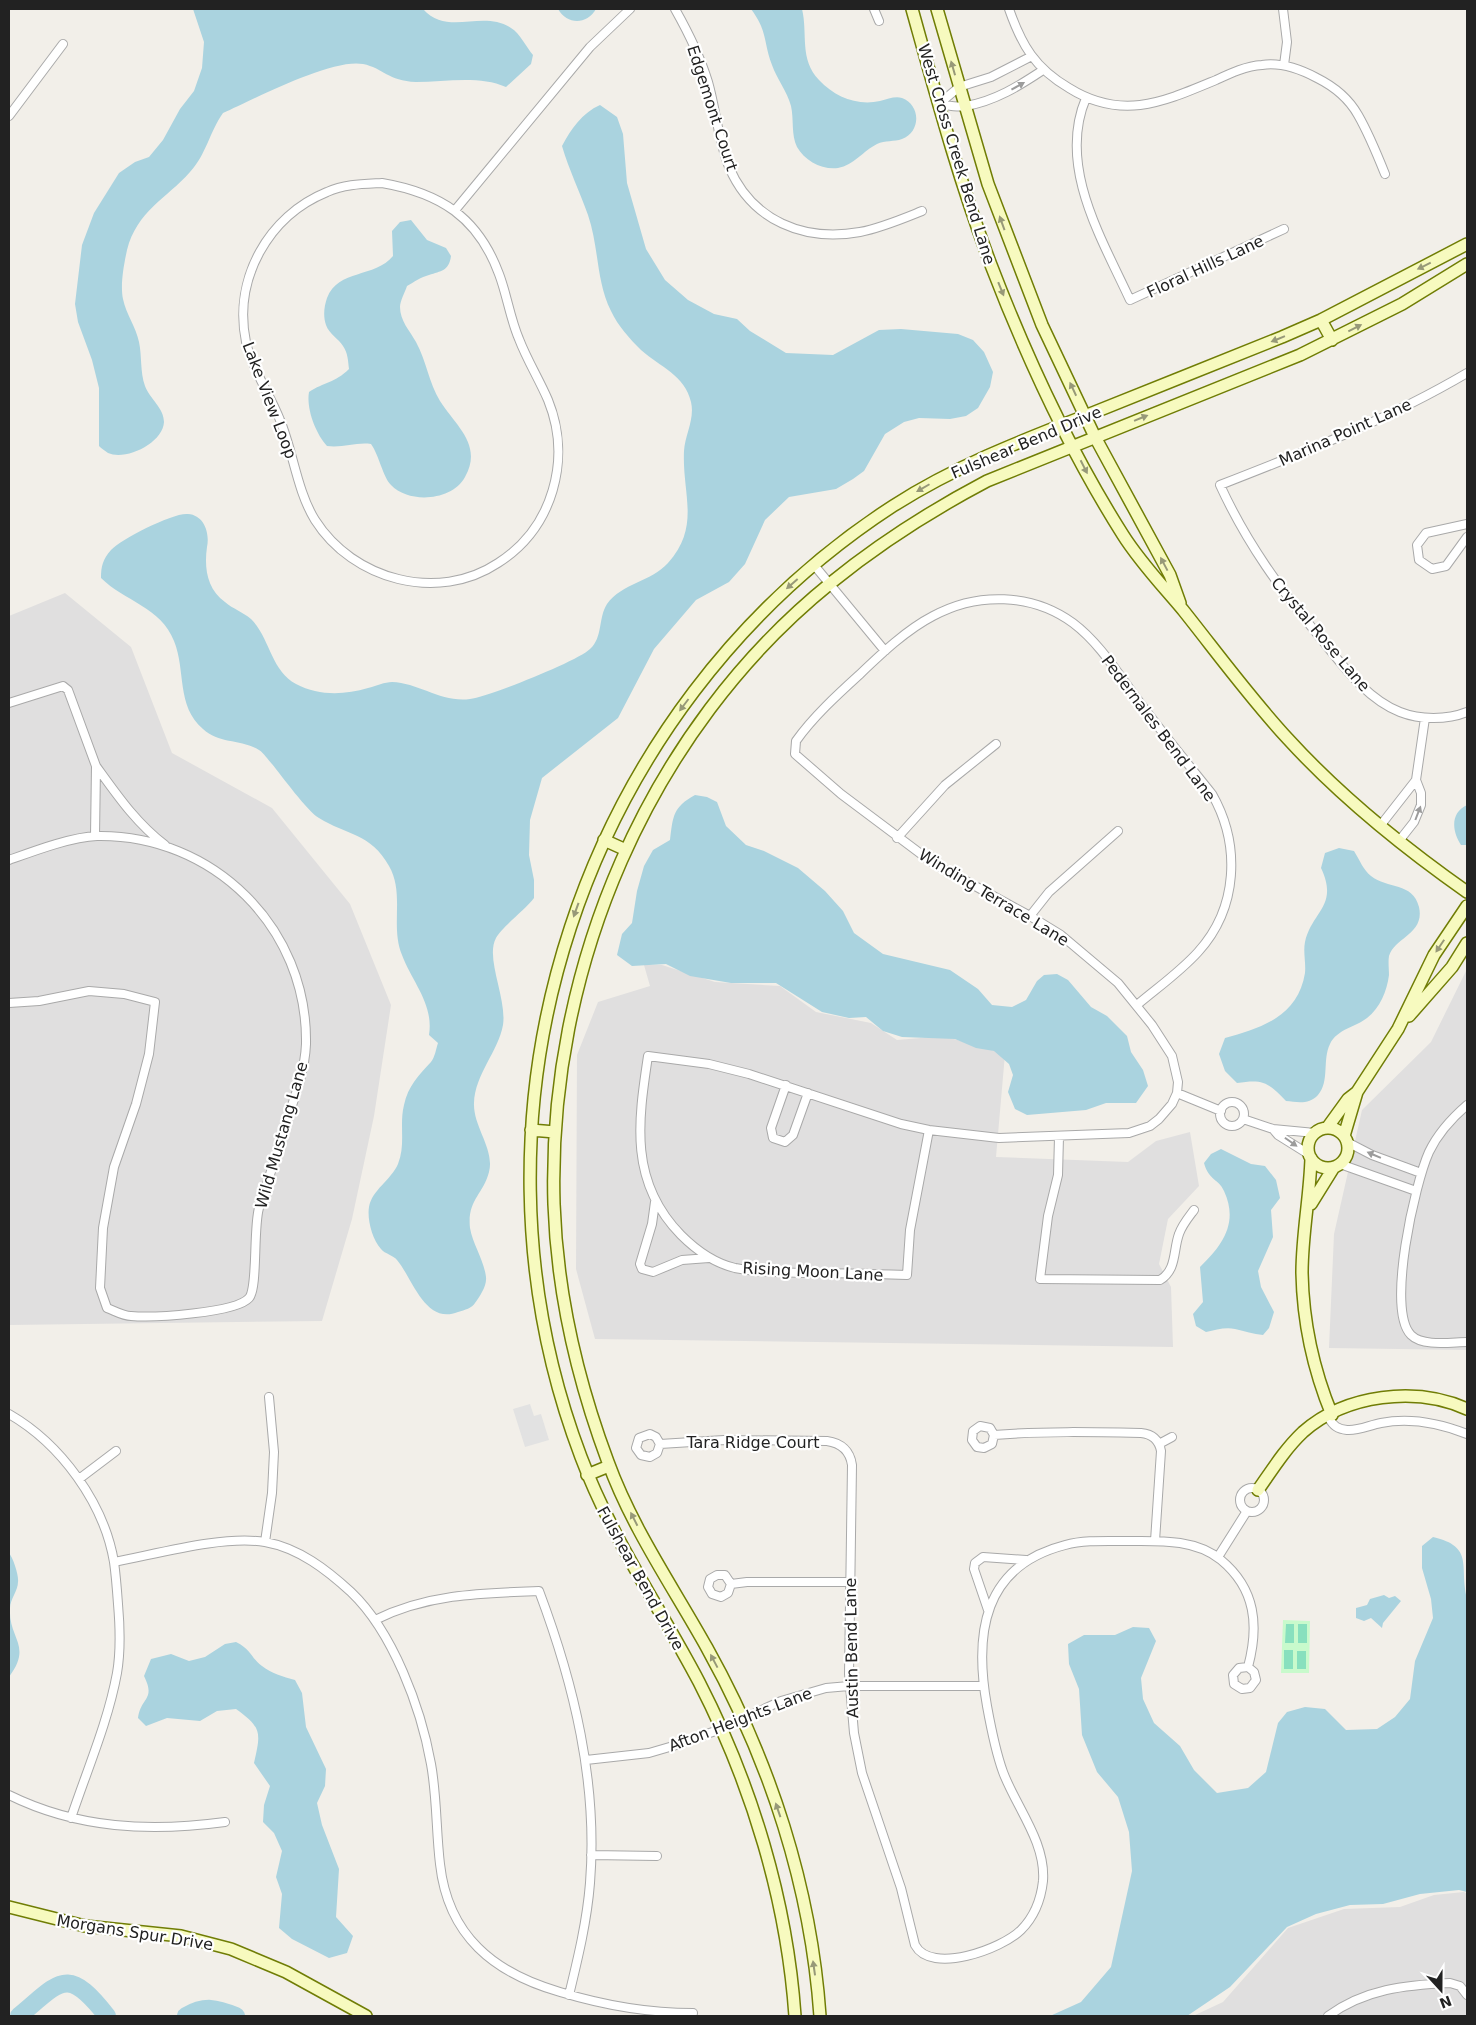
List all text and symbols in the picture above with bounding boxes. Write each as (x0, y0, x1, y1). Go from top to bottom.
street label: West Cross Creek Bend Lane (914, 42, 999, 267)
street label: Edgemont Court (683, 43, 742, 173)
one-way arrow (949, 61, 957, 76)
one-way arrow (1011, 82, 1026, 90)
one-way arrow (998, 216, 1005, 231)
street label: Floral Hills Lane (1144, 231, 1267, 302)
one-way arrow (1416, 262, 1431, 270)
one-way arrow (997, 281, 1005, 296)
one-way arrow (1348, 324, 1362, 332)
one-way arrow (1271, 335, 1285, 343)
street label: Lake View Loop (238, 339, 301, 461)
one-way arrow (1068, 382, 1076, 396)
street label: Marina Point Lane (1276, 395, 1414, 470)
street label: Fulshear Bend Drive (948, 402, 1104, 483)
one-way arrow (1133, 414, 1148, 422)
one-way arrow (1080, 460, 1088, 475)
one-way arrow (915, 484, 930, 492)
one-way arrow (1160, 557, 1168, 571)
street label: Crystal Rose Lane (1267, 573, 1374, 695)
one-way arrow (787, 578, 799, 590)
street label: Pedernales Bend Lane (1098, 652, 1220, 805)
one-way arrow (679, 698, 689, 712)
one-way arrow (1414, 805, 1422, 820)
street label: Winding Terrace Lane (915, 845, 1072, 950)
one-way arrow (572, 902, 579, 917)
one-way arrow (1435, 940, 1445, 953)
street label: Wild Mustang Lane (251, 1059, 312, 1211)
one-way arrow (1284, 1137, 1298, 1147)
one-way arrow (1366, 1151, 1381, 1159)
street label: Rising Moon Lane (742, 1258, 884, 1285)
street label: Tara Ridge Court (685, 1433, 820, 1452)
street label: Fulshear Bend Drive (593, 1503, 688, 1654)
one-way arrow (630, 1512, 638, 1527)
street label: Austin Bend Lane (841, 1578, 862, 1718)
one-way arrow (710, 1653, 718, 1668)
street label: Afton Heights Lane (666, 1683, 815, 1756)
one-way arrow (774, 1802, 782, 1817)
street label: Morgans Spur Drive (55, 1911, 215, 1954)
one-way arrow (810, 1959, 818, 1975)
north arrow (1416, 1965, 1466, 2015)
text: N (1437, 1993, 1454, 2012)

